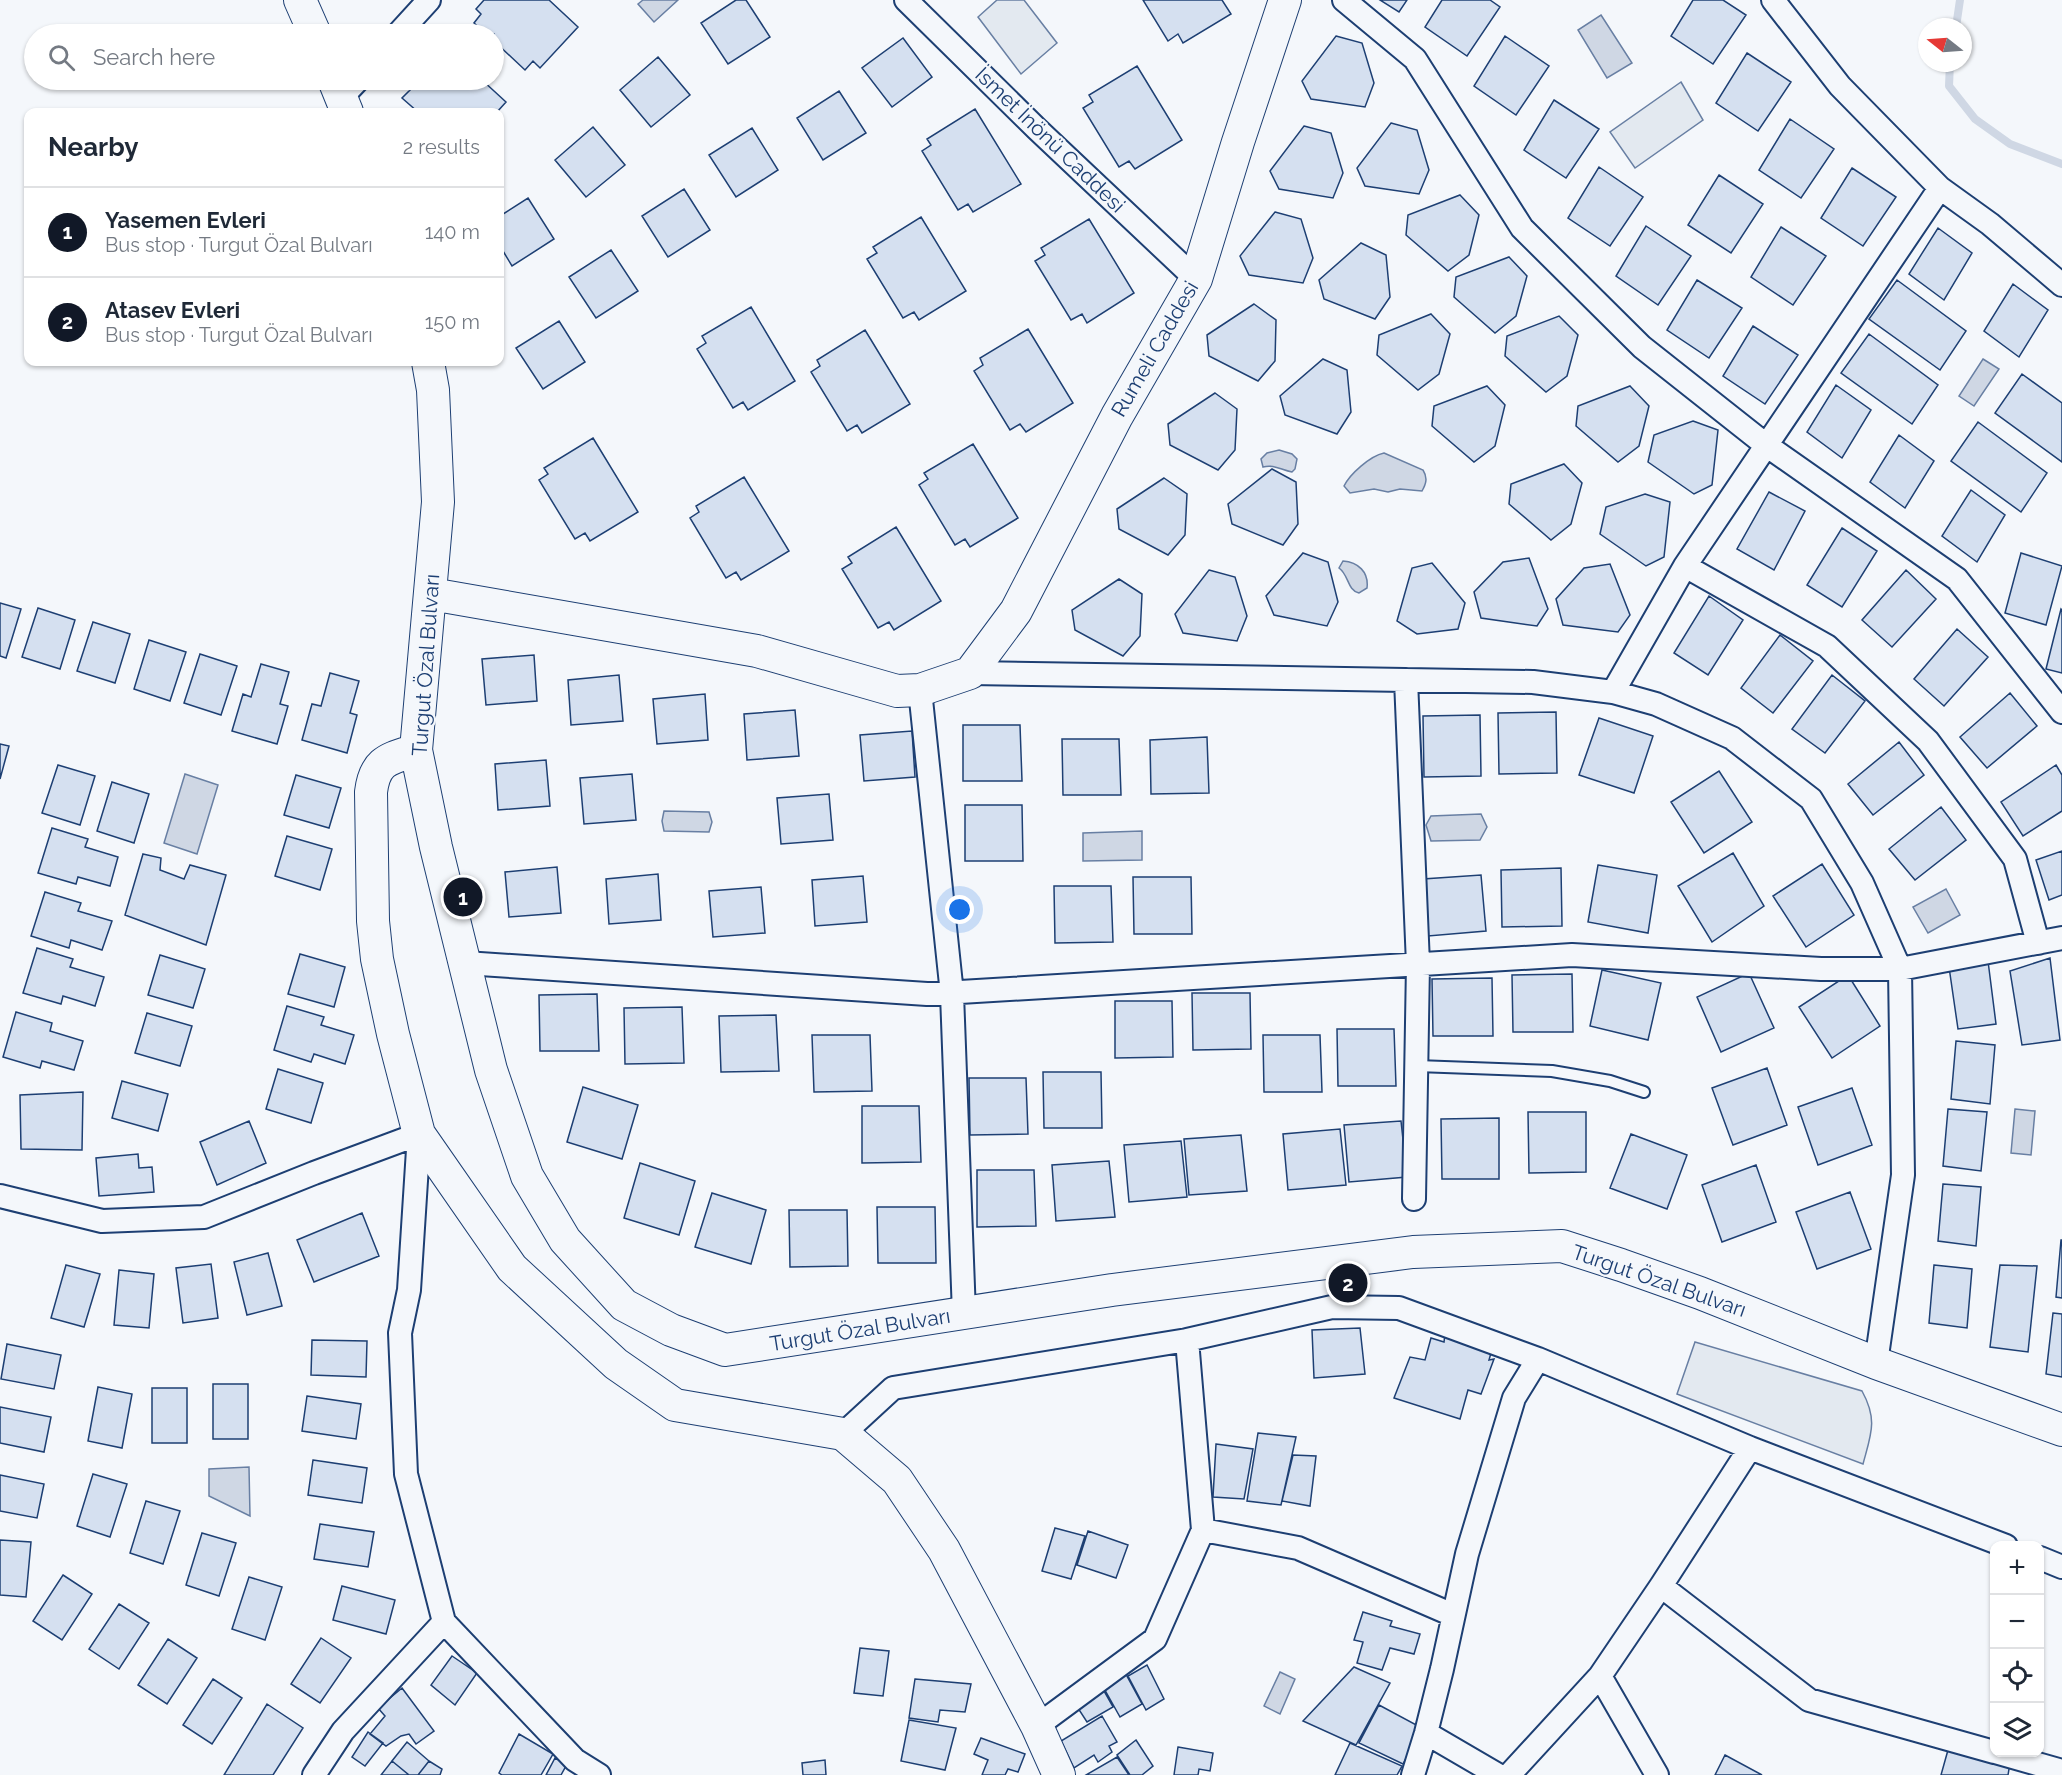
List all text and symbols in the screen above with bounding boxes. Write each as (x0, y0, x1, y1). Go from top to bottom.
north arrow (1918, 18, 1972, 72)
search box (24, 24, 504, 90)
icon: search (45, 41, 78, 74)
text: Search here (93, 44, 215, 70)
street label: İsmet İnönü Caddesi (970, 62, 1130, 217)
text: Nearby (48, 132, 138, 162)
text: 2 results (403, 135, 480, 159)
text: Yasemen Evleri (105, 207, 266, 233)
text: 1 (63, 220, 72, 244)
text: 140 m (425, 220, 480, 244)
text: Bus stop · Turgut Özal Bulvarı (105, 233, 373, 257)
street label: Rumeli Caddesi (1106, 277, 1203, 421)
text: Atasev Evleri (105, 297, 240, 323)
text: 2 (62, 310, 73, 334)
text: 150 m (425, 310, 480, 334)
text: Bus stop · Turgut Özal Bulvarı (105, 323, 373, 347)
street label: Turgut Özal Bulvarı (407, 573, 444, 757)
pin: 1 (444, 874, 482, 920)
your location (945, 895, 974, 924)
street label: Turgut Özal Bulvarı (1569, 1239, 1750, 1322)
pin: 2 (1328, 1260, 1368, 1306)
street label: Turgut Özal Bulvarı (768, 1303, 952, 1356)
map controls (1990, 1541, 2044, 1757)
button: + (1990, 1541, 2044, 1595)
button: − (1990, 1595, 2044, 1649)
button: locate (1990, 1649, 2044, 1703)
button: layers (1990, 1703, 2044, 1757)

